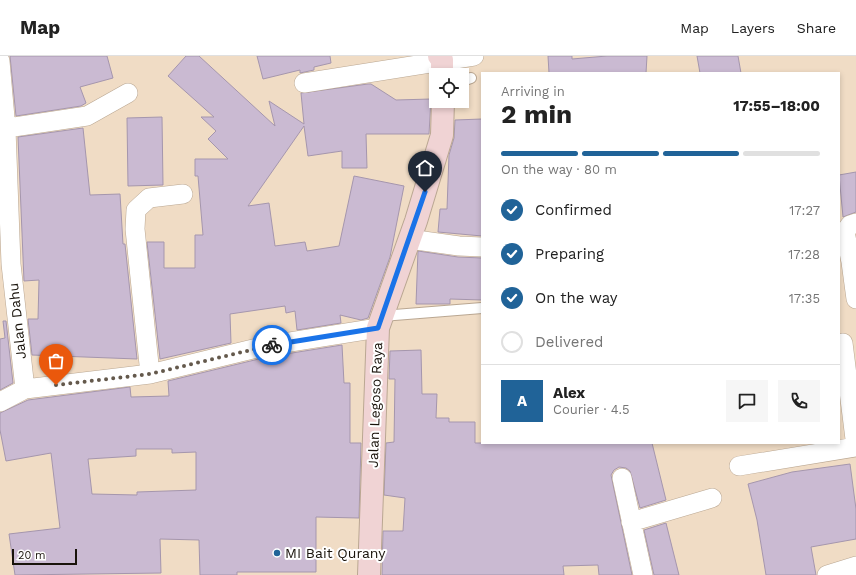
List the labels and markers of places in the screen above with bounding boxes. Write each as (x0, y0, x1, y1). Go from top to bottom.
pin (408, 151, 442, 192)
pin (39, 344, 73, 385)
place label: MI Bait Qurany (285, 545, 386, 561)
marker: MI Bait Qurany (272, 548, 282, 558)

